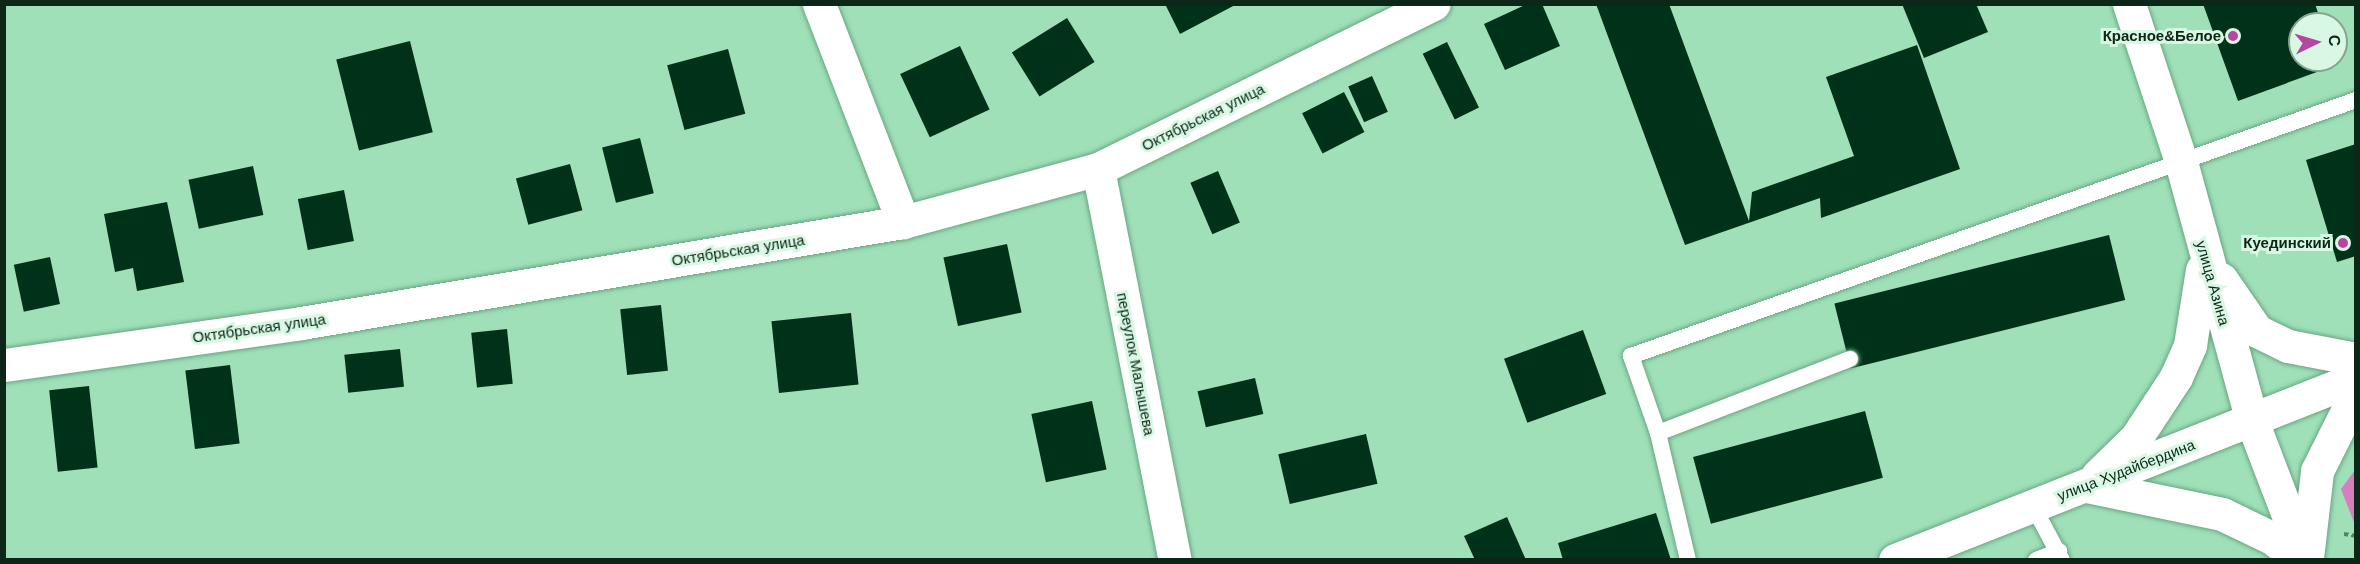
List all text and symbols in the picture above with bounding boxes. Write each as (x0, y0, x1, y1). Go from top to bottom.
north arrow (2288, 12, 2348, 72)
place label: Красное&Белое (2103, 27, 2221, 45)
marker: Красное&Белое (2226, 29, 2240, 43)
text: С (2325, 34, 2343, 47)
street label: Октябрьская улица (1139, 79, 1267, 155)
street label: Октябрьская улица (670, 231, 806, 269)
place label: Куединский (2243, 234, 2331, 252)
marker: Куединский (2336, 236, 2350, 250)
street label: улица Азина (2192, 239, 2234, 327)
street label: переулок Малышева (1113, 291, 1159, 437)
street label: Октябрьская улица (191, 310, 327, 346)
street label: улица Худайбердина (2055, 435, 2197, 505)

